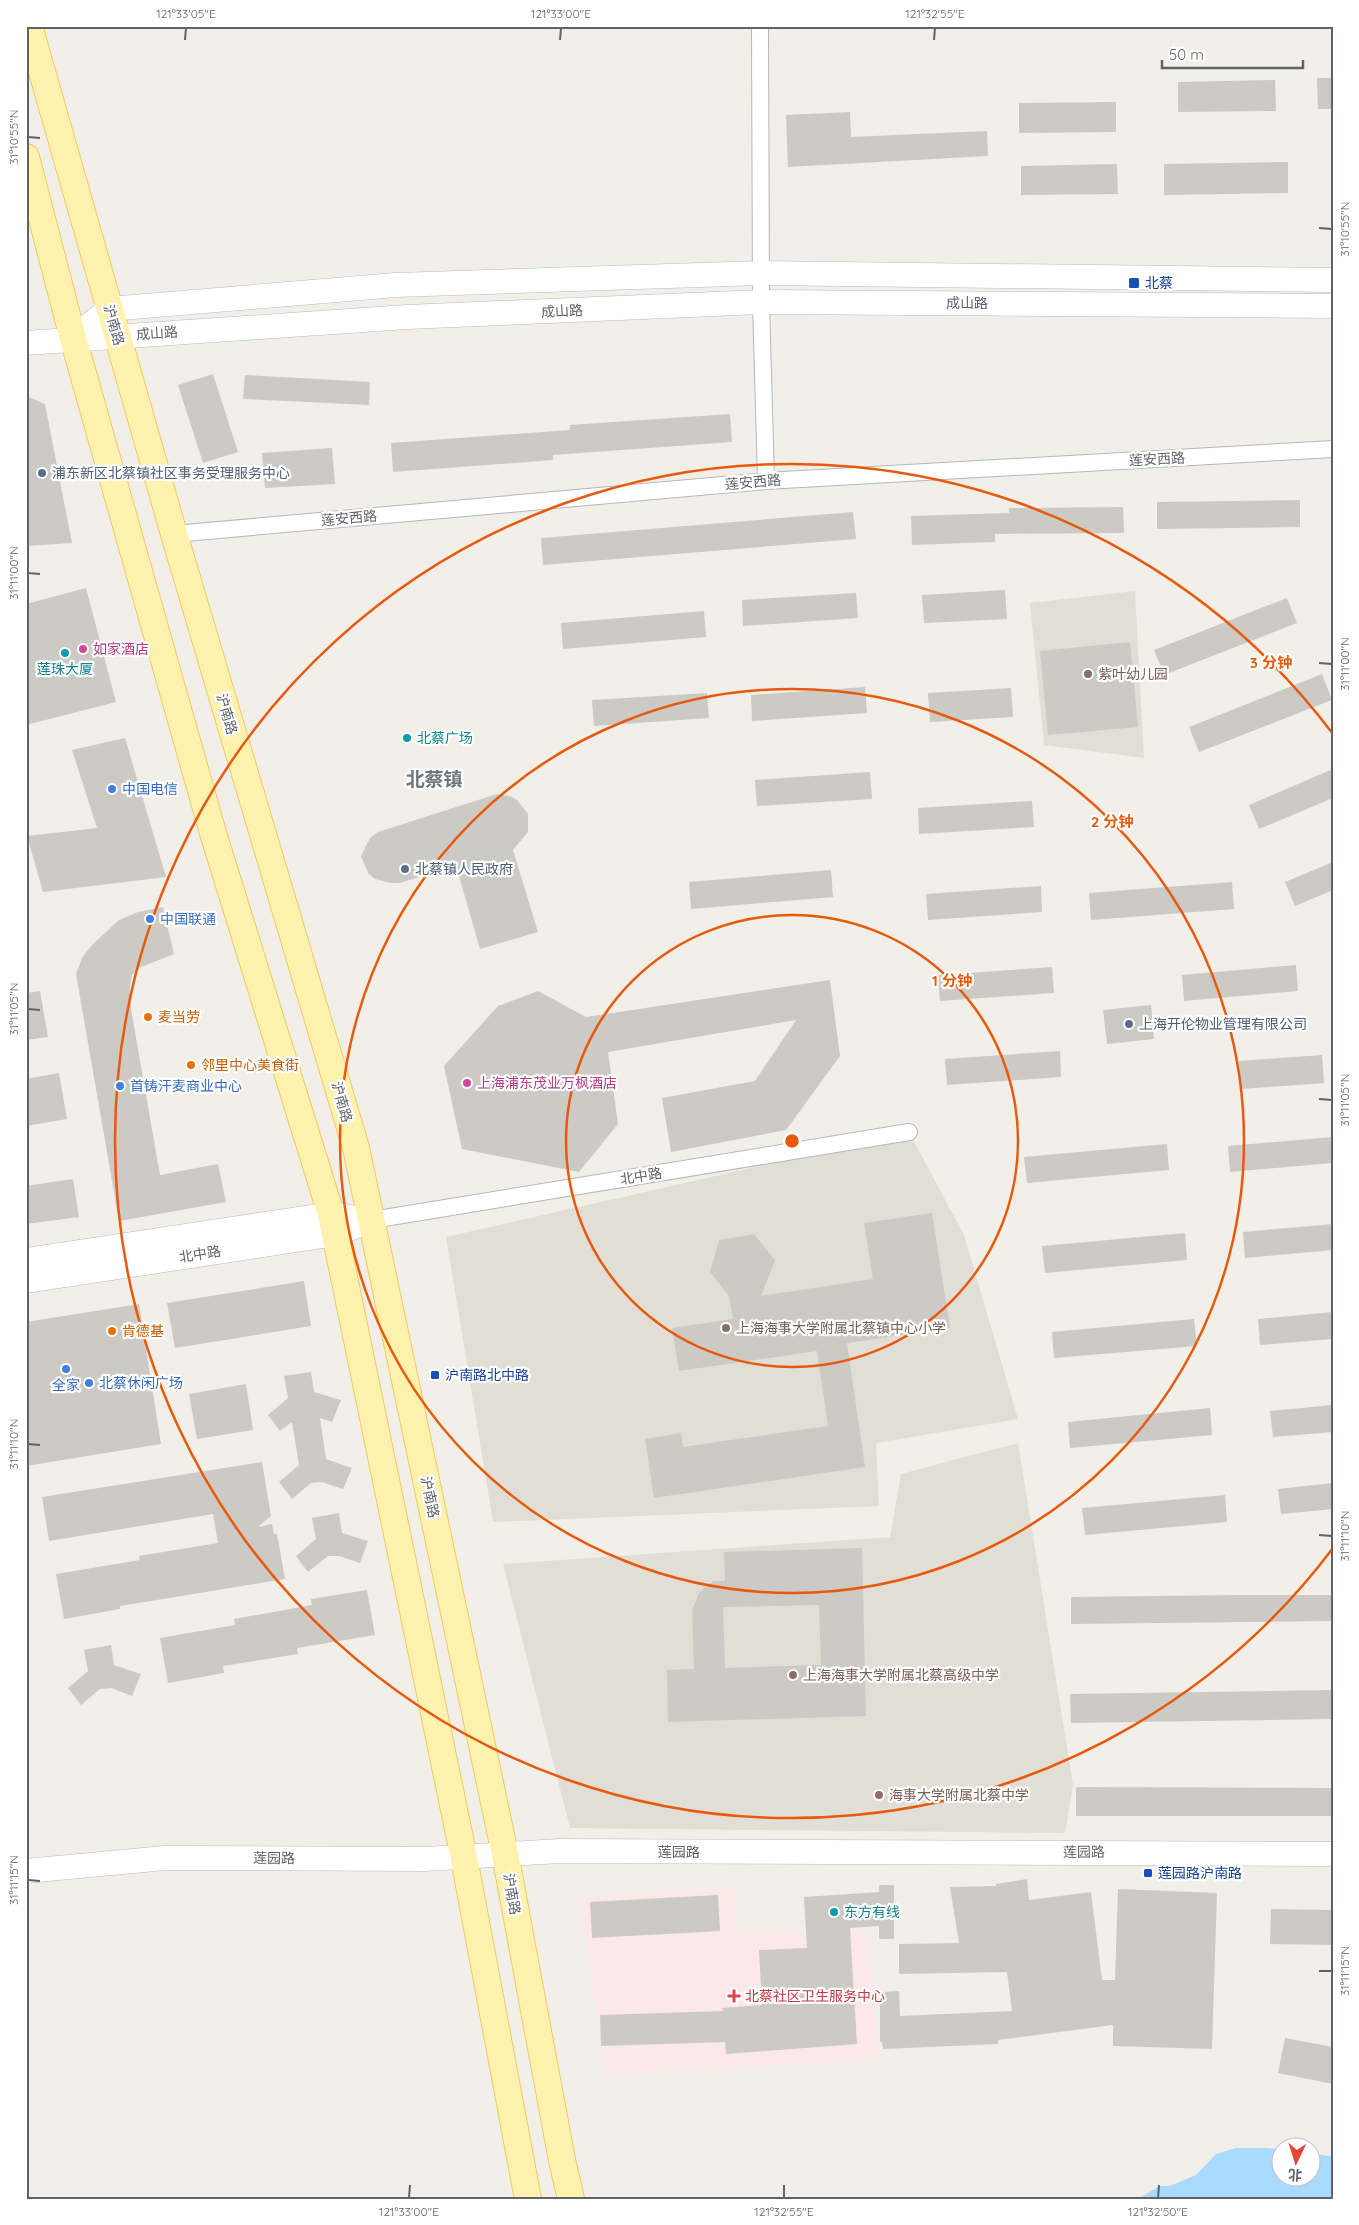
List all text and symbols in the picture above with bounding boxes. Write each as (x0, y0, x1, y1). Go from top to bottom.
text: 121°33'05"E (156, 6, 216, 21)
text: 121°33'00"E (531, 6, 591, 21)
text: 121°32'55"E (905, 6, 965, 21)
scale bar (1162, 38, 1303, 70)
text: 50 m (1169, 45, 1204, 64)
text: 31°10'55"N (6, 109, 21, 165)
text: 31°10'55"N (1337, 201, 1352, 257)
place label: 北蔡 (1145, 274, 1173, 292)
marker: 北蔡 (1127, 276, 1141, 290)
street label: 成山路 (946, 294, 988, 312)
street label: 成山路 (541, 301, 583, 321)
street label: 沪南路 (100, 302, 128, 348)
street label: 成山路 (135, 323, 179, 343)
street label: 莲安西路 (1129, 449, 1185, 469)
place label: 浦东新区北蔡镇社区事务受理服务中心 (52, 464, 290, 482)
marker: 浦东新区北蔡镇社区事务受理服务中心 (36, 467, 48, 479)
street label: 莲安西路 (724, 471, 782, 493)
street label: 莲安西路 (320, 507, 378, 529)
text: 31°11'00"N (6, 546, 21, 600)
text: 31°11'00"N (1337, 637, 1352, 691)
place label: 如家酒店 (93, 640, 149, 658)
marker: 如家酒店 (77, 643, 89, 655)
marker: 莲珠大厦 (59, 647, 71, 659)
text: 3 分钟 (1250, 653, 1292, 672)
place label: 莲珠大厦 (37, 660, 93, 678)
place label: 紫叶幼儿园 (1098, 665, 1168, 683)
marker: 紫叶幼儿园 (1082, 668, 1094, 680)
street label: 沪南路 (213, 691, 241, 737)
place label: 北蔡广场 (417, 729, 473, 747)
marker: 北蔡广场 (401, 732, 413, 744)
district label: 北蔡镇 (405, 767, 463, 791)
place label: 中国电信 (122, 780, 178, 798)
marker: 中国电信 (106, 783, 118, 795)
text: 2 分钟 (1091, 812, 1133, 831)
place label: 北蔡镇人民政府 (415, 860, 513, 878)
marker: 北蔡镇人民政府 (399, 863, 411, 875)
place label: 中国联通 (160, 910, 216, 928)
marker: 中国联通 (144, 913, 156, 925)
text: 1 分钟 (932, 971, 972, 990)
text: 31°11'05"N (6, 983, 21, 1035)
place label: 麦当劳 (158, 1008, 200, 1026)
marker: 麦当劳 (142, 1011, 154, 1023)
place label: 上海开伦物业管理有限公司 (1139, 1015, 1307, 1033)
marker: 上海开伦物业管理有限公司 (1123, 1018, 1135, 1030)
place label: 邻里中心美食街 (201, 1056, 299, 1074)
marker: 邻里中心美食街 (185, 1059, 197, 1071)
place label: 上海浦东茂业万枫酒店 (477, 1074, 617, 1092)
text: 31°11'05"N (1337, 1074, 1352, 1126)
place label: 首铸汗麦商业中心 (130, 1077, 242, 1095)
marker: 上海浦东茂业万枫酒店 (461, 1077, 473, 1089)
street label: 沪南路 (328, 1079, 356, 1125)
marker: 首铸汗麦商业中心 (114, 1080, 126, 1092)
centre of rings (783, 1132, 801, 1150)
street label: 北中路 (619, 1164, 663, 1188)
street label: 北中路 (178, 1242, 222, 1266)
place label: 上海海事大学附属北蔡镇中心小学 (736, 1319, 946, 1337)
place label: 肯德基 (122, 1322, 164, 1340)
marker: 上海海事大学附属北蔡镇中心小学 (720, 1322, 732, 1334)
marker: 肯德基 (106, 1325, 118, 1337)
marker: 全家 (60, 1363, 72, 1375)
place label: 沪南路北中路 (445, 1366, 529, 1384)
marker: 沪南路北中路 (429, 1369, 441, 1381)
place label: 北蔡休闲广场 (99, 1374, 183, 1392)
place label: 全家 (52, 1376, 80, 1394)
marker: 北蔡休闲广场 (83, 1377, 95, 1389)
text: 31°11'10"N (6, 1419, 21, 1469)
street label: 沪南路 (417, 1475, 443, 1519)
text: 31°11'10"N (1337, 1511, 1352, 1561)
place label: 上海海事大学附属北蔡高级中学 (803, 1666, 999, 1684)
marker: 上海海事大学附属北蔡高级中学 (787, 1669, 799, 1681)
place label: 海事大学附属北蔡中学 (889, 1786, 1029, 1804)
marker: 海事大学附属北蔡中学 (873, 1789, 885, 1801)
street label: 莲园路 (658, 1843, 700, 1861)
street label: 莲园路 (1063, 1843, 1105, 1861)
street label: 莲园路 (253, 1849, 295, 1867)
text: 31°11'15"N (6, 1855, 21, 1905)
place label: 莲园路沪南路 (1158, 1864, 1242, 1882)
marker: 莲园路沪南路 (1142, 1867, 1154, 1879)
street label: 沪南路 (499, 1872, 525, 1916)
place label: 东方有线 (844, 1903, 900, 1921)
marker: 东方有线 (828, 1906, 840, 1918)
text: 31°11'15"N (1337, 1946, 1352, 1996)
place label: 北蔡社区卫生服务中心 (745, 1987, 885, 2005)
marker: 北蔡社区卫生服务中心 (727, 1989, 741, 2003)
north arrow (1272, 2138, 1322, 2188)
text: 北 (1287, 2166, 1303, 2184)
text: 121°33'00"E (379, 2204, 439, 2219)
text: 121°32'55"E (754, 2204, 814, 2219)
text: 121°32'50"E (1128, 2204, 1188, 2219)

